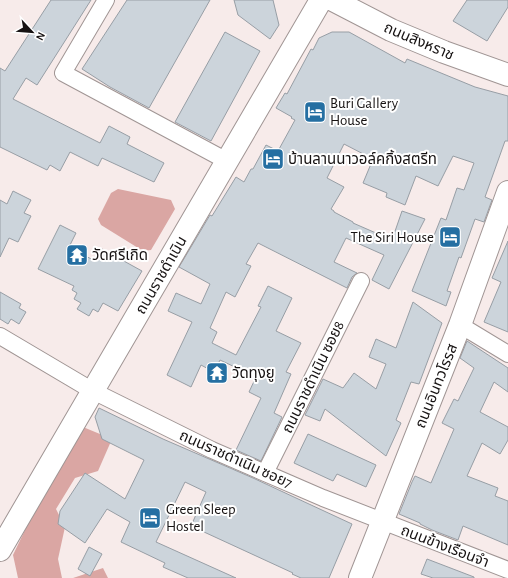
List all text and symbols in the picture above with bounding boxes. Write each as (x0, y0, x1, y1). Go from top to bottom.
north arrow (12, 12, 52, 52)
street label: ถนนสิงหราช (382, 20, 456, 63)
text: N (34, 30, 47, 42)
place label: Buri Gallery House (330, 96, 399, 128)
hotel icon: Buri Gallery House (302, 99, 328, 125)
hotel icon: บ้านลานนาวอล์คกิ้งสตรีท (260, 146, 286, 172)
place label: บ้านลานนาวอล์คกิ้งสตรีท (288, 149, 437, 167)
hotel icon: The Siri House (437, 224, 463, 250)
place label: The Siri House (351, 230, 434, 245)
street label: ถนนราชดำเนิน (132, 233, 190, 317)
temple icon: วัดศรีเกิด (64, 242, 90, 268)
place label: วัดศรีเกิด (92, 247, 148, 263)
street label: ถนนราชดำเนิน ซอย8 (279, 318, 347, 436)
street label: ถนนอินทวโรรส (412, 341, 460, 430)
temple icon: วัดทุงยู (204, 360, 230, 386)
place label: วัดทุงยู (232, 365, 275, 382)
street label: ถนนราชดำเนิน ซอย7 (177, 427, 295, 491)
place label: Green Sleep Hostel (166, 502, 236, 534)
hotel icon: Green Sleep Hostel (137, 505, 163, 531)
street label: ถนนข้างเรือนจำ (399, 522, 491, 570)

